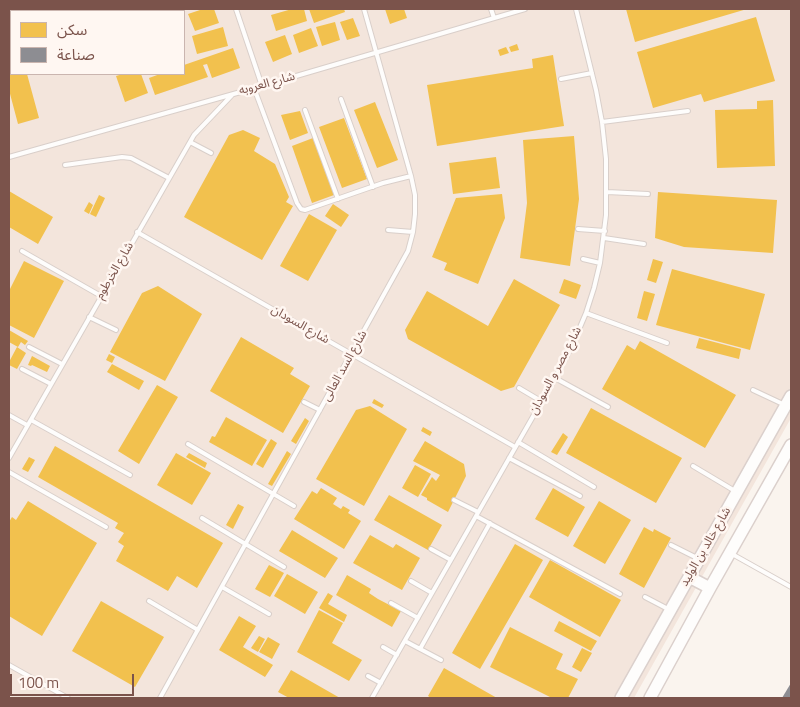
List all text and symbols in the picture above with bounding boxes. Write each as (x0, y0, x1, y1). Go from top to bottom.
legend (10, 10, 185, 75)
text: سكن (57, 18, 87, 41)
text: صناعة (57, 43, 95, 66)
street label: شارع العروبه (237, 70, 297, 98)
street label: شارع الخرطوم (93, 240, 137, 302)
street label: شارع السودان (268, 303, 332, 347)
street label: شارع مصر و السودان (527, 324, 585, 418)
street label: شارع السد العالى (320, 328, 370, 404)
street label: شارع خالد بن الوليد (678, 505, 734, 589)
scale bar (12, 664, 136, 696)
text: 100 m (18, 671, 59, 694)

